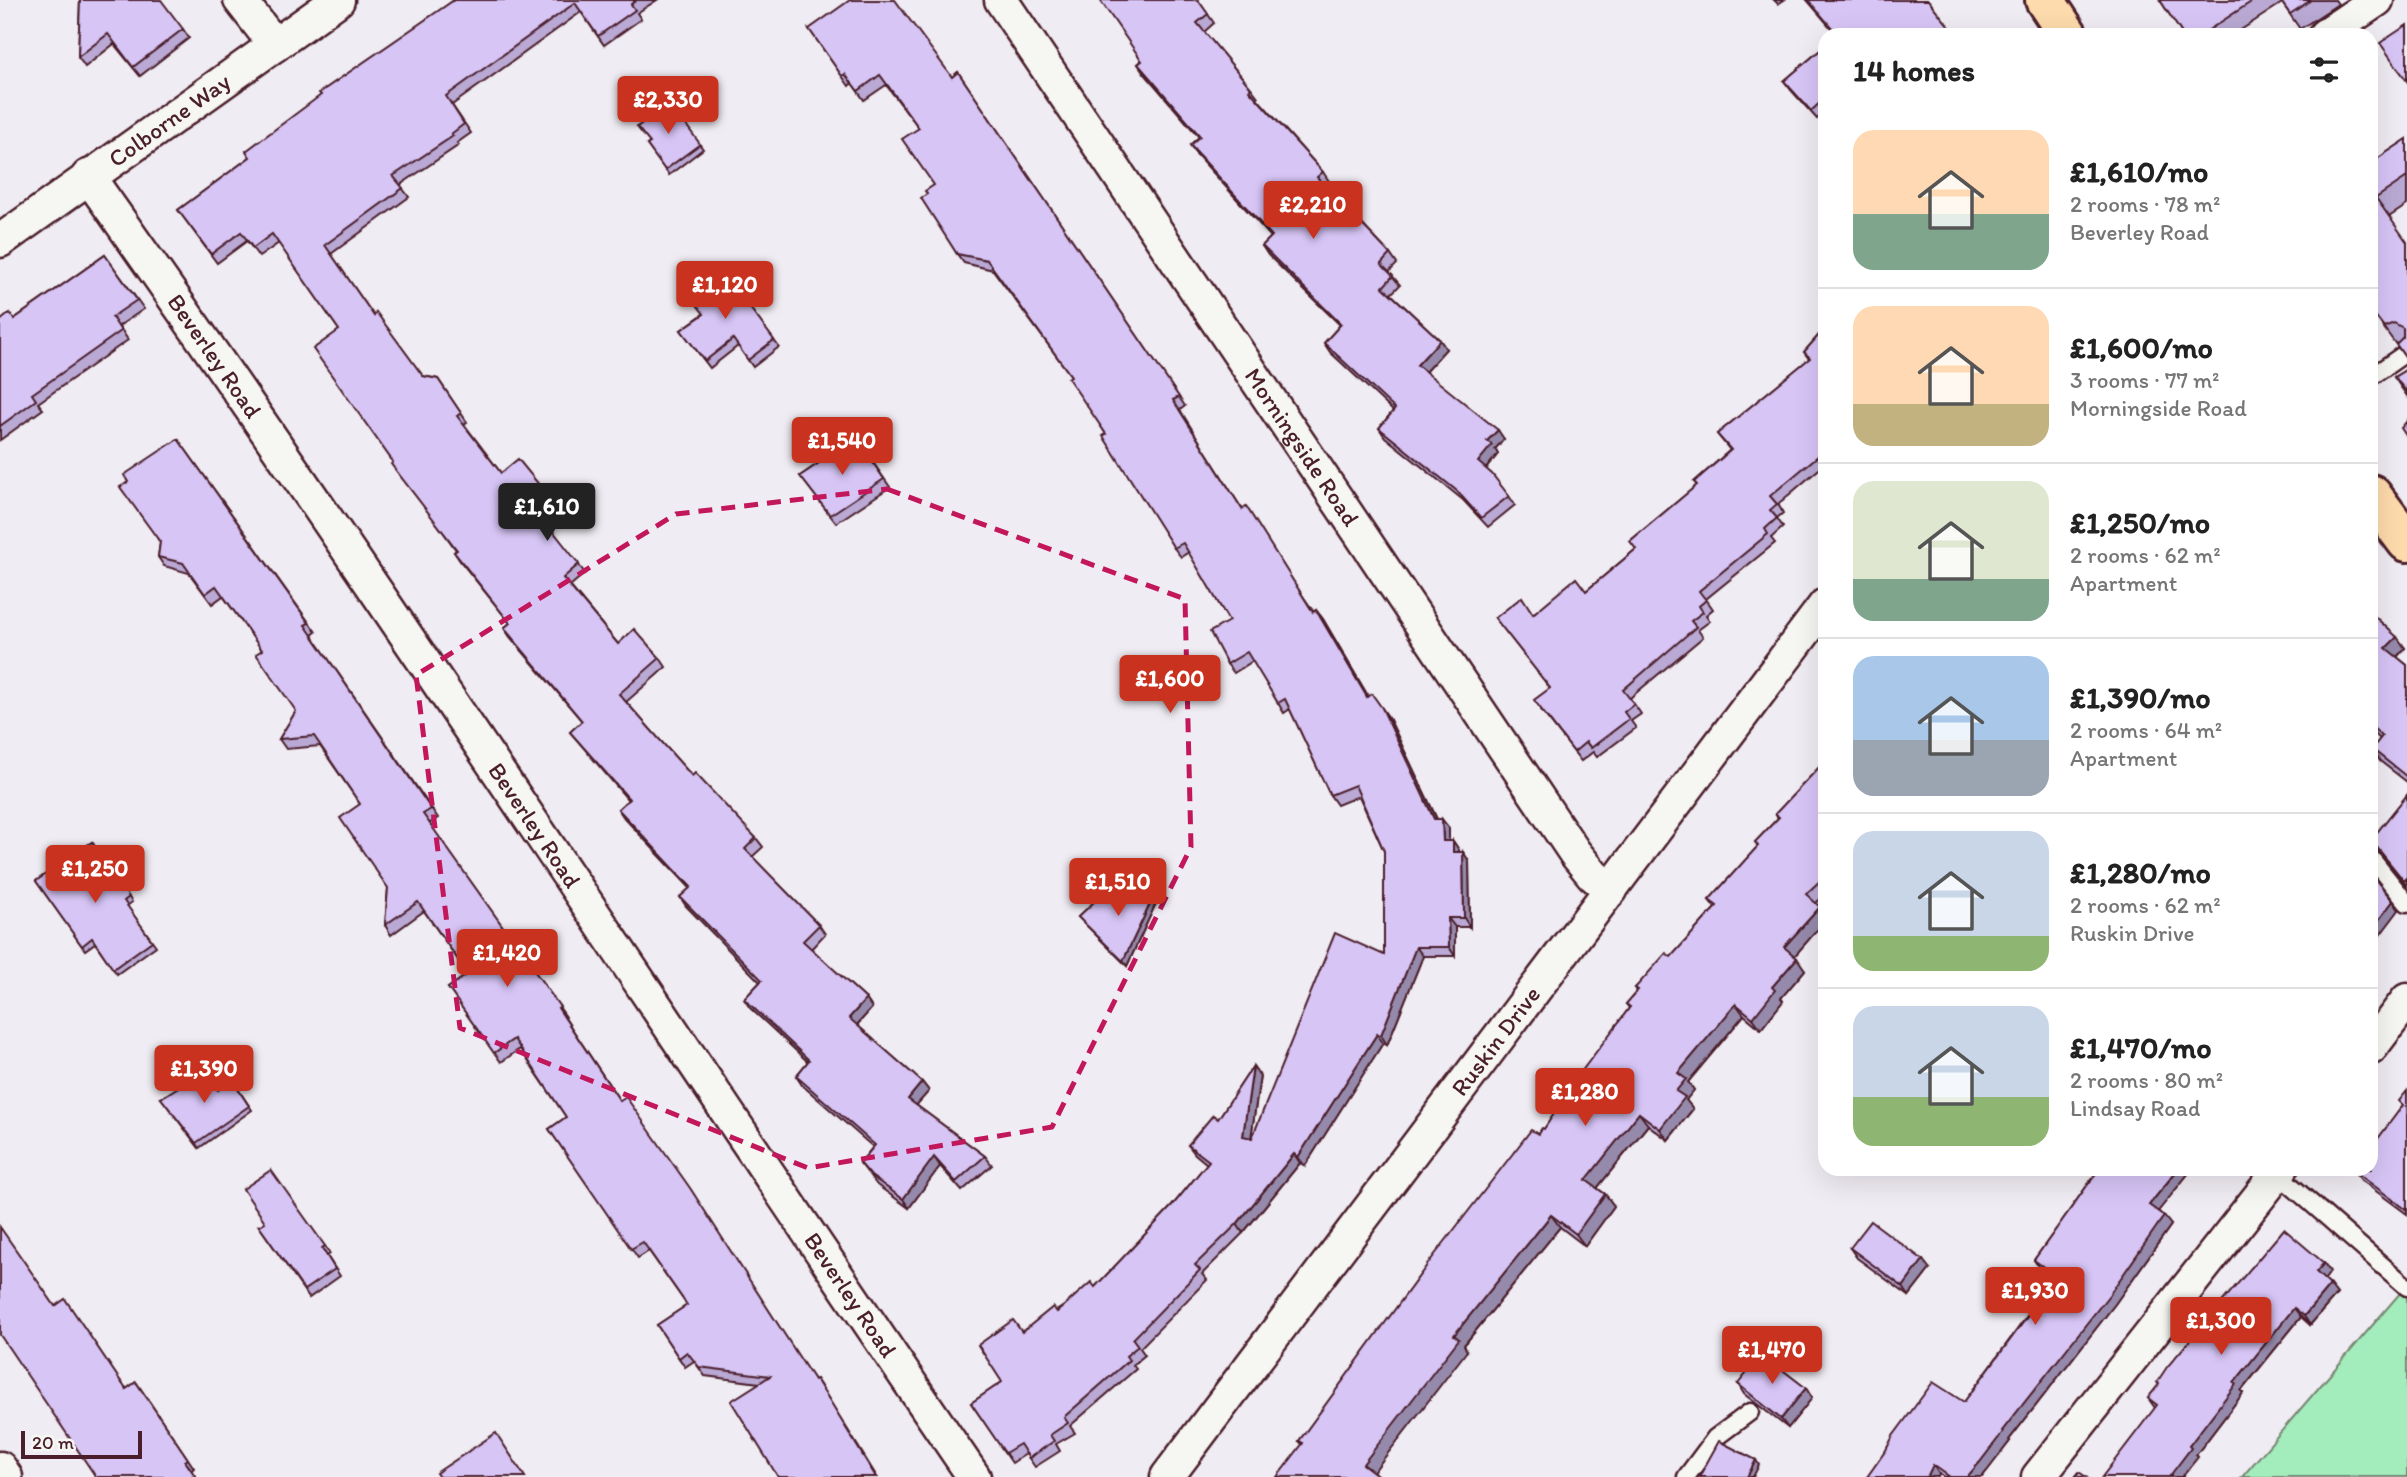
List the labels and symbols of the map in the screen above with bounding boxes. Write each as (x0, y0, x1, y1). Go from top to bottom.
street label: Colborne Way (103, 67, 236, 173)
pin: £2,330 (611, 76, 725, 136)
pin: £2,210 (1256, 182, 1370, 241)
pin: £1,120 (668, 262, 782, 321)
street label: Beverley Road (162, 288, 268, 424)
street label: Morningside Road (1239, 362, 1366, 532)
pin: £1,540 (785, 418, 899, 477)
pin: £1,610 (490, 484, 604, 543)
pin: £1,600 (1113, 656, 1227, 715)
street label: Beverley Road (482, 757, 587, 893)
pin: £1,250 (38, 846, 152, 905)
pin: £1,510 (1061, 858, 1175, 918)
pin: £1,420 (450, 930, 564, 989)
street label: Ruskin Drive (1445, 980, 1546, 1101)
pin: £1,390 (147, 1046, 261, 1105)
pin: £1,280 (1528, 1068, 1642, 1128)
street label: Beverley Road (798, 1227, 903, 1363)
pin: £1,930 (1978, 1268, 2092, 1327)
pin: £1,300 (2164, 1298, 2278, 1357)
pin: £1,470 (1715, 1326, 1829, 1386)
scale bar (21, 1428, 142, 1460)

